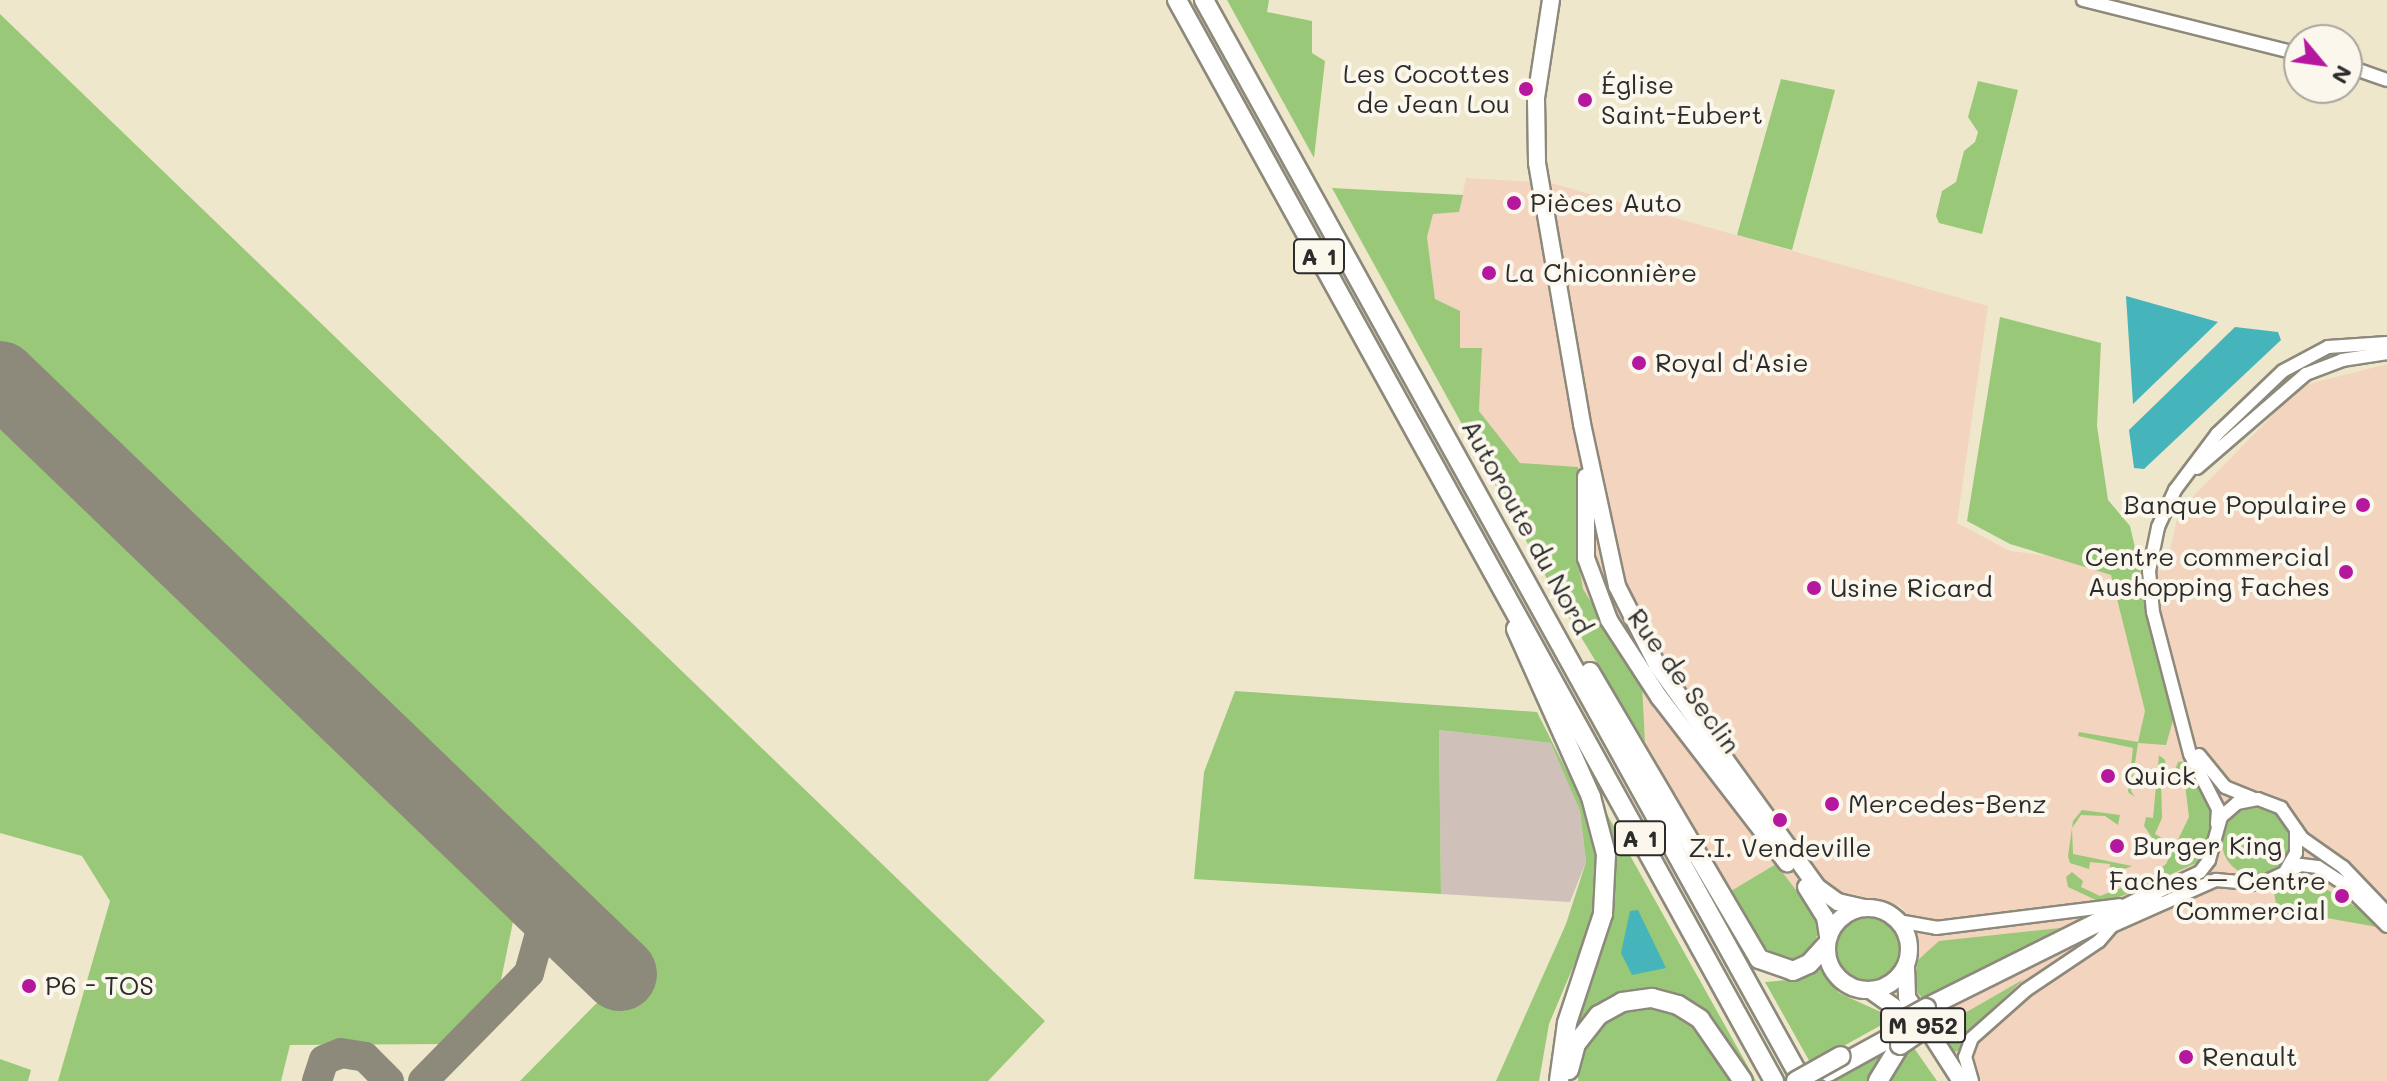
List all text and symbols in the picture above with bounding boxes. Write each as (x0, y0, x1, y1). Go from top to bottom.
north arrow (2283, 24, 2363, 104)
place label: Les Cocottes de Jean Lou (1343, 58, 1510, 120)
text: N (2326, 61, 2359, 89)
place label: Église Saint-Eubert (1601, 69, 1763, 130)
marker: Les Cocottes de Jean Lou (1517, 80, 1535, 98)
marker: Église Saint-Eubert (1576, 91, 1594, 109)
place label: Pièces Auto (1530, 187, 1681, 219)
marker: Pièces Auto (1505, 194, 1523, 212)
road number: A 1 (1293, 236, 1345, 276)
place label: La Chiconnière (1505, 257, 1697, 289)
marker: La Chiconnière (1480, 264, 1498, 282)
place label: Royal d'Asie (1655, 347, 1809, 379)
marker: Royal d'Asie (1630, 354, 1648, 372)
street label: Autoroute du Nord (1455, 414, 1599, 640)
place label: Banque Populaire (2124, 489, 2347, 521)
marker: Banque Populaire (2354, 496, 2372, 514)
place label: Centre commercial Aushopping Faches (2085, 541, 2330, 602)
marker: Centre commercial Aushopping Faches (2337, 563, 2355, 581)
place label: Usine Ricard (1830, 572, 1992, 604)
marker: Usine Ricard (1805, 579, 1823, 597)
street label: Rue de Seclin (1621, 603, 1747, 759)
place label: Quick (2124, 760, 2196, 792)
marker: Quick (2099, 767, 2117, 785)
place label: Mercedes-Benz (1848, 788, 2047, 820)
marker: Mercedes-Benz (1823, 795, 1841, 813)
marker: Z.I. Vendeville (1771, 811, 1789, 829)
road number: A 1 (1614, 818, 1666, 858)
place label: Burger King (2133, 830, 2282, 862)
place label: Z.I. Vendeville (1688, 832, 1872, 864)
marker: Burger King (2108, 837, 2126, 855)
place label: Faches – Centre Commercial (2109, 865, 2326, 926)
marker: Faches – Centre Commercial (2333, 887, 2351, 905)
place label: P6 - TOS (45, 970, 154, 1002)
marker: P6 - TOS (20, 977, 38, 995)
road number: M 952 (1879, 1005, 1967, 1045)
place label: Renault (2202, 1041, 2298, 1073)
marker: Renault (2177, 1048, 2195, 1066)

